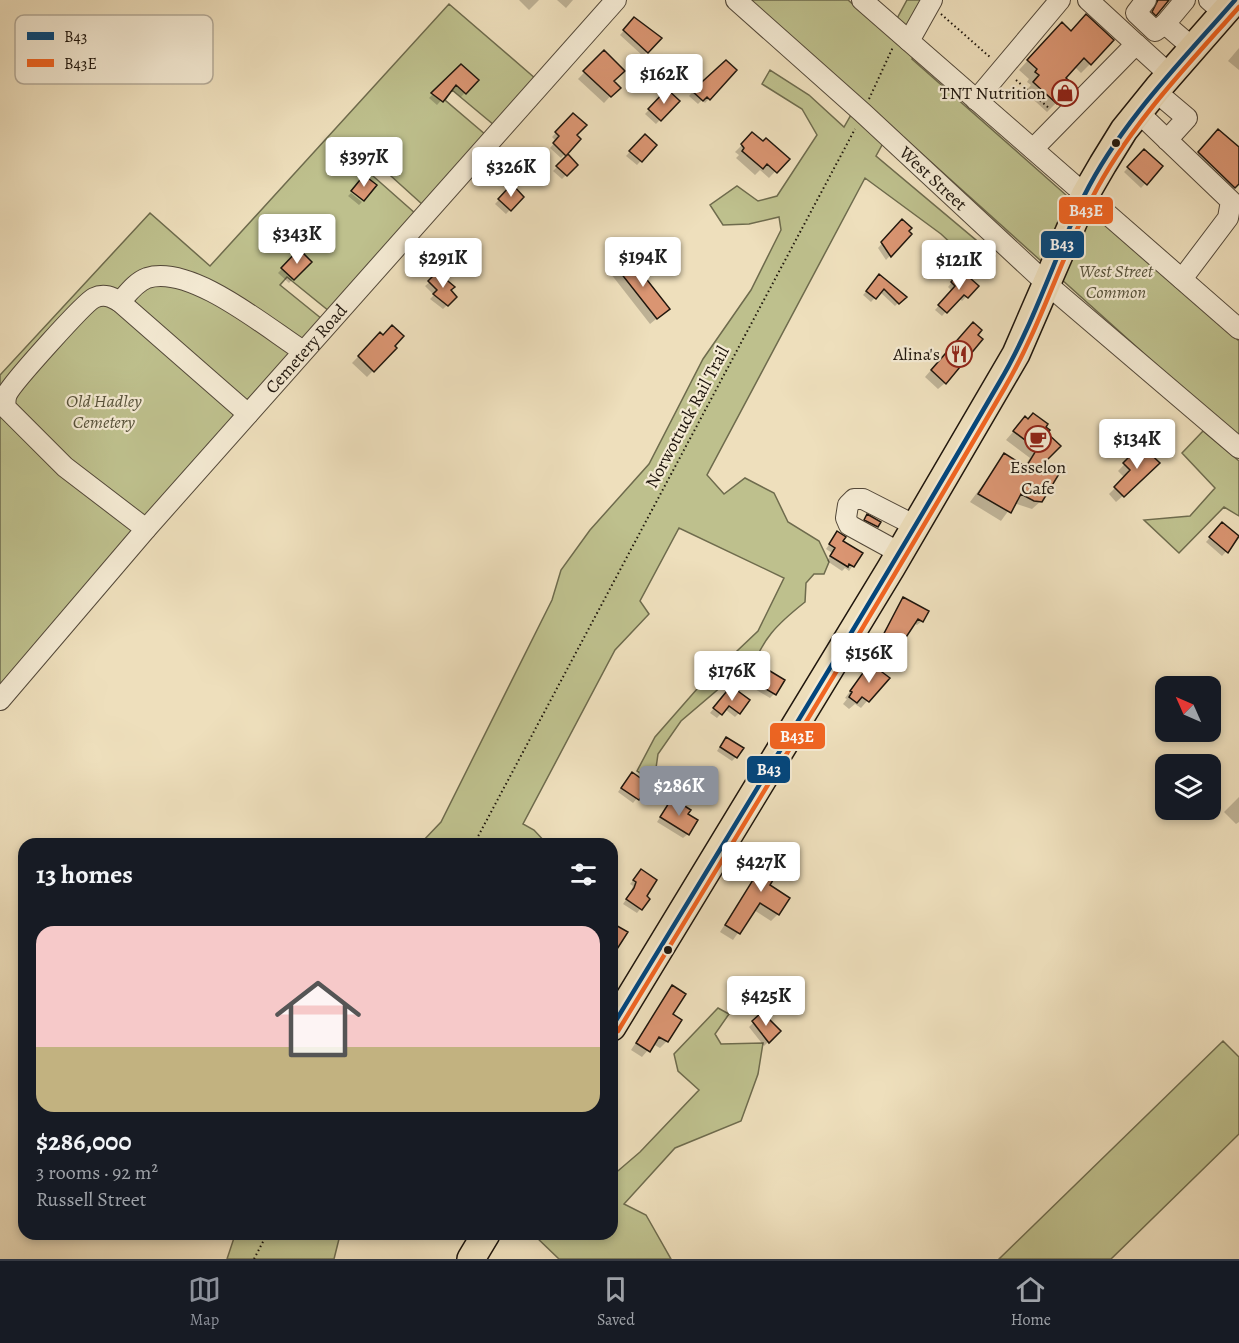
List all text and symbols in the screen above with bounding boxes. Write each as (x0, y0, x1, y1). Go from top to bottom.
legend (15, 15, 213, 84)
text: B43 (64, 26, 87, 48)
text: B43E (64, 53, 97, 75)
pin: $162K (622, 54, 706, 105)
text: $162K (640, 60, 688, 87)
shop icon: TNT Nutrition (1050, 78, 1080, 108)
place label: TNT Nutrition (940, 81, 1046, 105)
pin: $397K (322, 137, 406, 188)
unlabelled marker (1110, 137, 1122, 149)
street label: West Street (893, 140, 973, 216)
text: $397K (340, 143, 388, 170)
pin: $326K (469, 147, 553, 198)
text: $326K (486, 153, 536, 180)
line badge: B43E (1058, 196, 1114, 225)
text: B43E (1069, 200, 1103, 222)
pin: $343K (255, 214, 339, 265)
text: $343K (272, 220, 322, 247)
line badge: B43 (1040, 230, 1085, 259)
text: B43 (1050, 234, 1074, 256)
pin: $194K (601, 237, 685, 288)
pin: $291K (401, 238, 485, 289)
pin: $121K (917, 240, 1001, 291)
text: $194K (619, 243, 667, 270)
text: $291K (419, 244, 467, 271)
text: $121K (936, 246, 982, 273)
park label: West Street Common (1079, 259, 1154, 304)
street label: Cemetery Road (260, 299, 353, 399)
restaurant icon: Alina's (944, 339, 974, 369)
street label: Norwottuck Rail Trail (639, 341, 735, 492)
place label: Alina's (892, 342, 940, 366)
park label: Old Hadley Cemetery (66, 389, 142, 434)
pin: $134K (1095, 419, 1179, 470)
cafe icon: Esselon Cafe (1023, 424, 1053, 454)
text: $134K (1113, 425, 1161, 452)
place label: Esselon Cafe (1010, 455, 1066, 500)
pin: $156K (827, 633, 911, 684)
text: $156K (845, 639, 893, 666)
pin: $176K (690, 651, 774, 702)
text: $176K (708, 657, 756, 684)
north arrow (1155, 676, 1221, 742)
map controls (1155, 676, 1221, 820)
line badge: B43E (769, 722, 826, 750)
text: B43E (780, 726, 814, 748)
button: layers (1155, 754, 1221, 820)
line badge: B43 (746, 755, 791, 784)
text: B43 (757, 759, 781, 781)
pin: $286K (637, 766, 721, 817)
text: $286K (653, 772, 705, 799)
pin: $427K (719, 842, 803, 893)
text: $427K (736, 848, 786, 875)
text: 13 homes (36, 857, 133, 892)
icon: filters (567, 858, 600, 891)
unlabelled marker (662, 944, 674, 956)
icon: home (264, 965, 372, 1073)
pin: $425K (724, 976, 808, 1027)
text: $425K (741, 982, 791, 1009)
text: $286,000 (36, 1124, 132, 1159)
text: 3 rooms · 92 m² (36, 1159, 158, 1186)
text: Russell Street (36, 1186, 146, 1213)
tab: Map (188, 1273, 221, 1331)
tab: Saved (597, 1273, 635, 1331)
tab: Home (1011, 1273, 1051, 1331)

